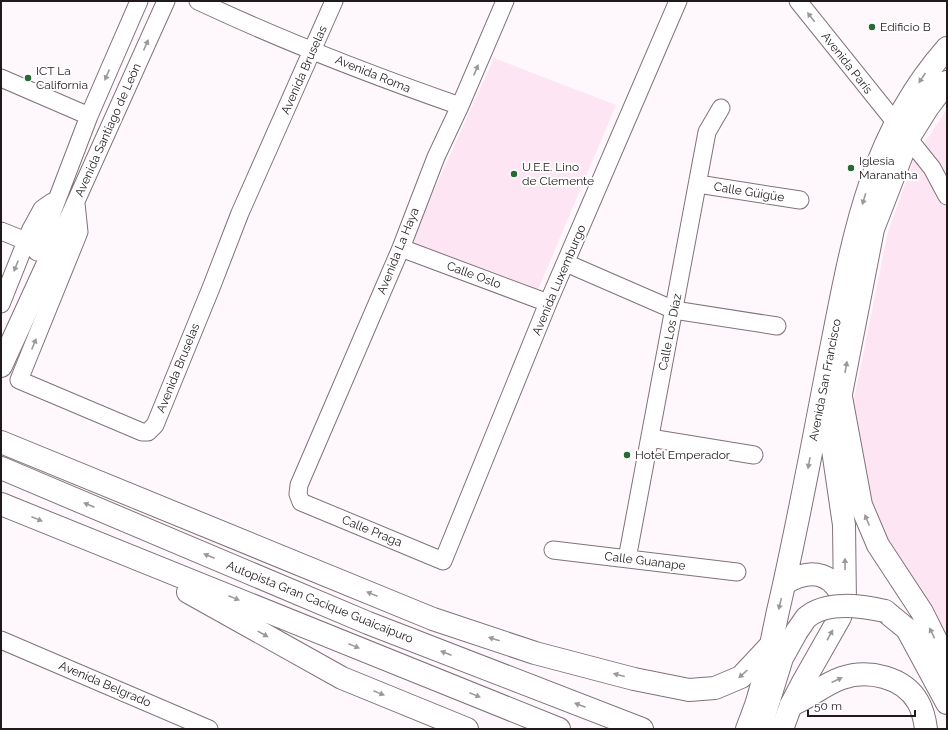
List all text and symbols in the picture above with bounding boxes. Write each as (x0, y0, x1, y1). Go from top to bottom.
one-way arrow (807, 12, 815, 23)
place label: Edificio B (880, 20, 931, 34)
marker: Edificio B (867, 22, 877, 32)
street label: Avenida Bruselas (278, 23, 330, 116)
street label: Avenida París (819, 29, 875, 97)
one-way arrow (143, 39, 150, 51)
street label: Avenida Roma (333, 53, 413, 95)
street label: Avenida Santiago de León (72, 61, 144, 199)
place label: ICT La California (36, 64, 88, 92)
one-way arrow (473, 64, 479, 76)
one-way arrow (103, 70, 109, 82)
marker: ICT La California (23, 73, 33, 83)
one-way arrow (918, 73, 926, 83)
place label: Iglesia Maranatha (859, 154, 918, 182)
place label: U.E.E. Lino de Clemente (522, 160, 594, 188)
marker: Iglesia Maranatha (846, 163, 856, 173)
marker: U.E.E. Lino de Clemente (509, 169, 519, 179)
street label: Calle Güigüe (713, 180, 785, 204)
one-way arrow (861, 193, 867, 205)
street label: Avenida La Haya (374, 206, 422, 296)
street label: Avenida Luxemburgo (529, 223, 589, 337)
street label: Calle Oslo (445, 259, 503, 291)
one-way arrow (13, 260, 19, 272)
street label: Calle Los Díaz (656, 292, 684, 372)
street label: Avenida San Francisco (806, 318, 844, 442)
street label: Avenida Bruselas (154, 321, 202, 415)
one-way arrow (31, 338, 37, 350)
one-way arrow (843, 361, 849, 373)
place label: Hotel Emperador (635, 448, 731, 462)
marker: Hotel Emperador (622, 450, 632, 460)
one-way arrow (806, 457, 812, 469)
one-way arrow (83, 502, 95, 509)
street label: Calle Praga (340, 513, 404, 549)
one-way arrow (864, 514, 870, 526)
one-way arrow (32, 516, 44, 522)
street label: Calle Guanape (604, 549, 686, 573)
one-way arrow (202, 553, 214, 559)
one-way arrow (842, 557, 848, 570)
street label: Autopista Gran Cacique Guaicaipuro (225, 558, 415, 646)
one-way arrow (366, 591, 378, 597)
one-way arrow (228, 595, 240, 601)
one-way arrow (776, 598, 782, 610)
one-way arrow (929, 627, 935, 638)
one-way arrow (827, 629, 834, 641)
one-way arrow (257, 630, 269, 637)
one-way arrow (488, 636, 500, 642)
one-way arrow (349, 644, 361, 650)
one-way arrow (439, 650, 451, 656)
street label: Avenida Belgrado (57, 658, 153, 710)
one-way arrow (738, 670, 749, 679)
one-way arrow (613, 672, 625, 678)
one-way arrow (831, 677, 843, 683)
one-way arrow (373, 690, 385, 696)
one-way arrow (469, 692, 480, 698)
scale bar (808, 692, 915, 718)
text: 50 m (814, 699, 842, 713)
one-way arrow (573, 702, 585, 708)

